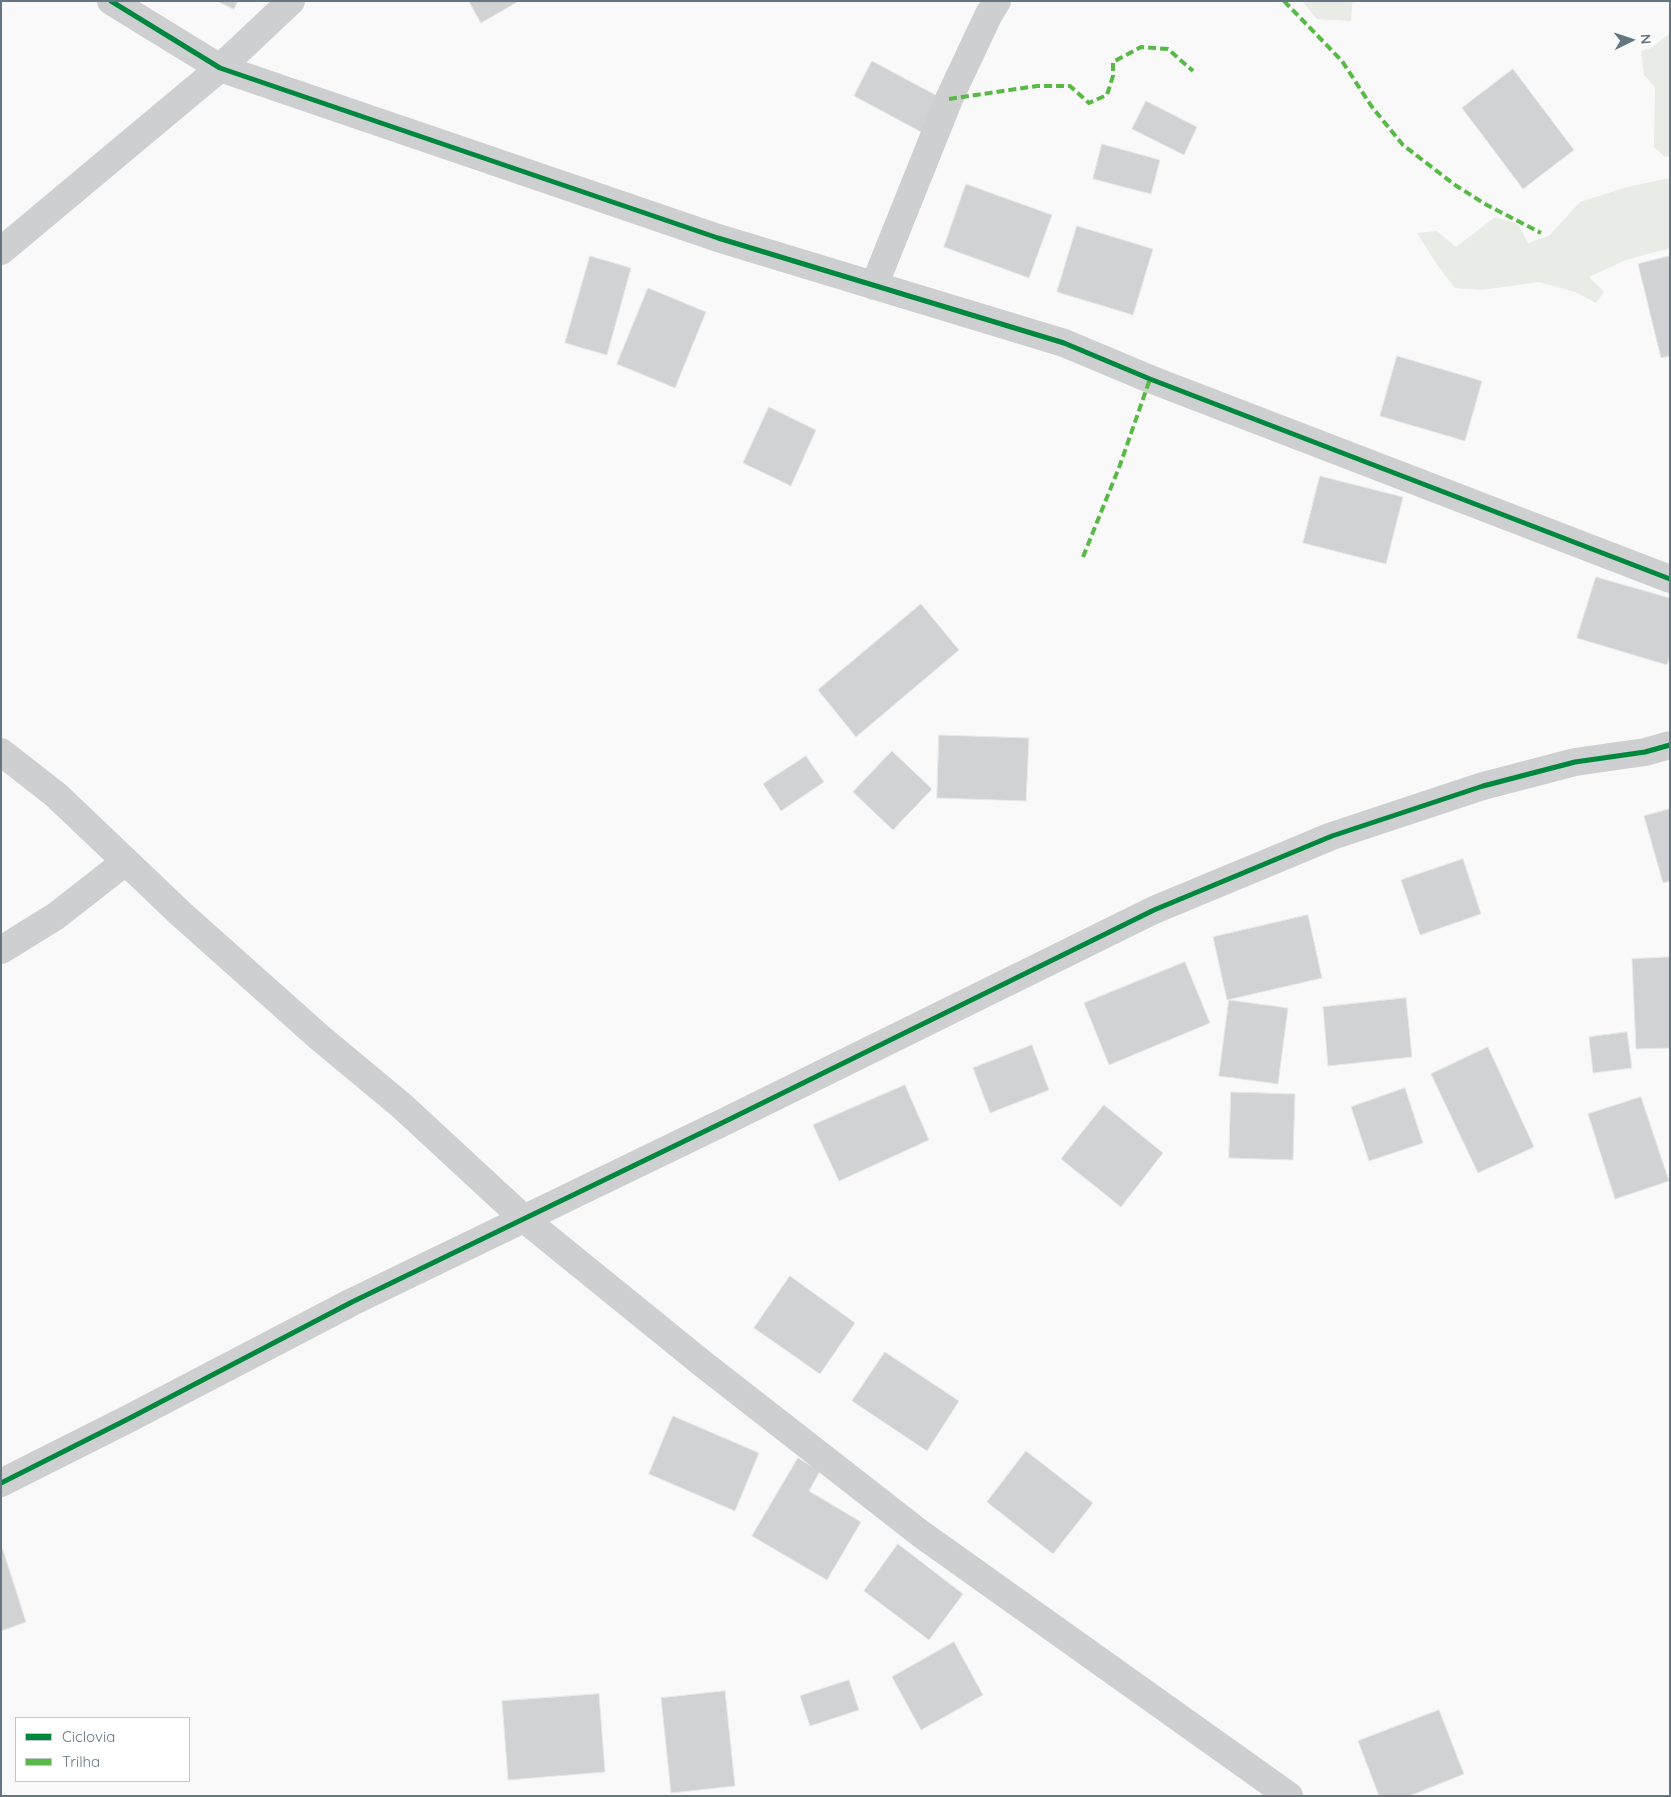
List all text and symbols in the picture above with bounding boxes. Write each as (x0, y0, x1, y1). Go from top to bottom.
north arrow (1606, 15, 1656, 65)
text: N (1637, 33, 1655, 45)
legend (15, 1717, 190, 1782)
text: Ciclovia (62, 1727, 115, 1746)
text: Trilha (62, 1752, 100, 1771)

